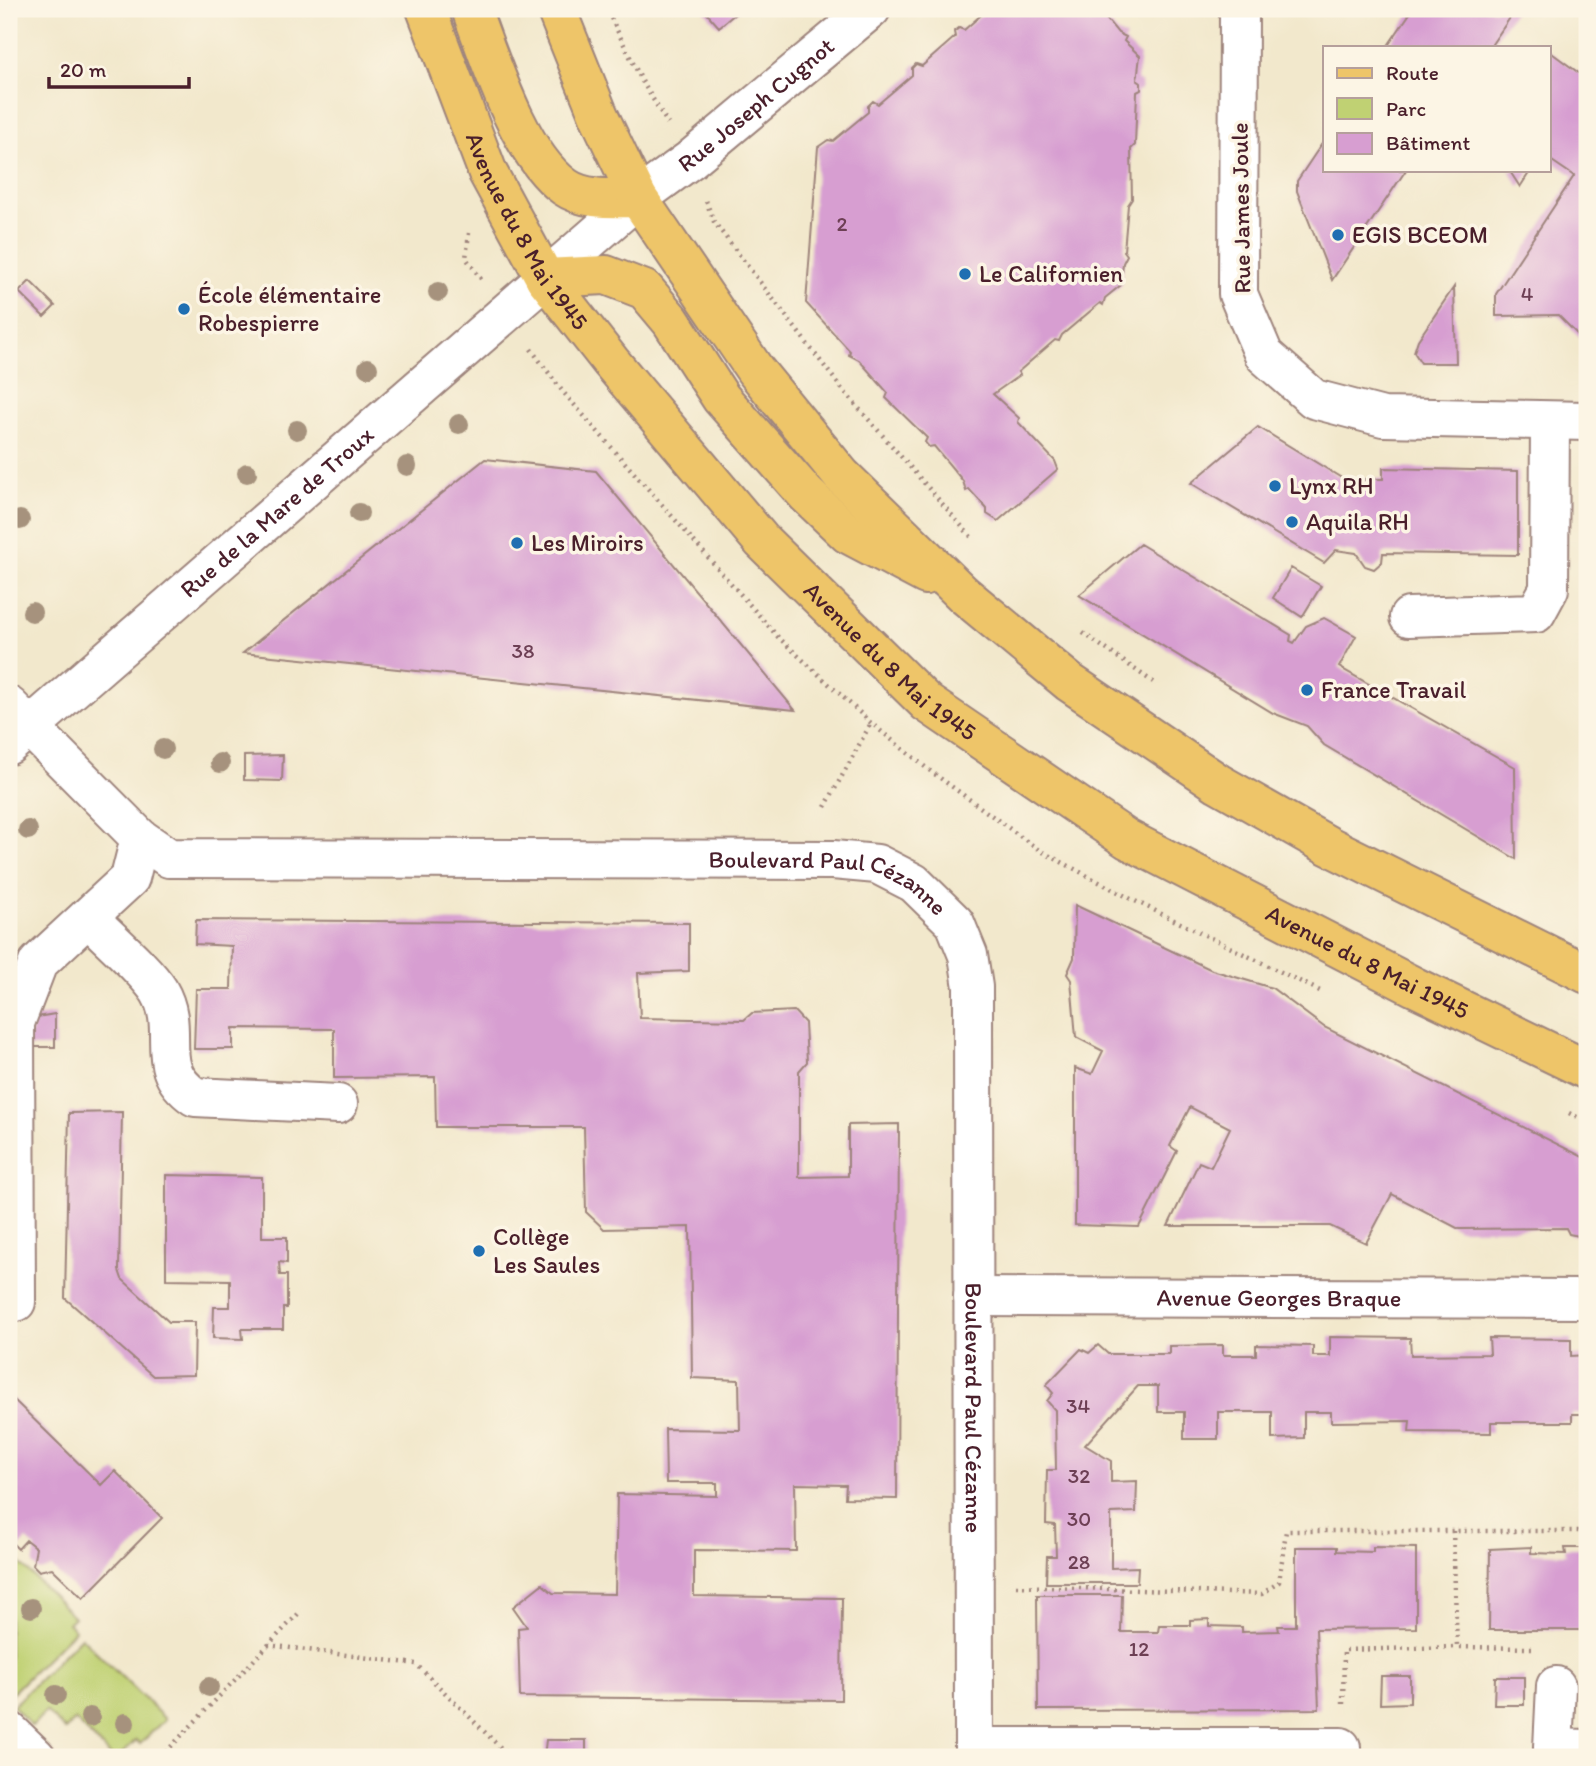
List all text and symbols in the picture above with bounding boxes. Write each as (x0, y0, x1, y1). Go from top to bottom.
street label: Rue Joseph Cugnot (672, 31, 840, 178)
scale bar (49, 46, 189, 90)
legend (1323, 46, 1550, 172)
text: 20 m (60, 57, 107, 82)
text: Route (1386, 60, 1439, 85)
text: Parc (1386, 96, 1426, 121)
street label: Rue James Joule (1225, 122, 1256, 294)
street label: Avenue du 8 Mai 1945 (460, 128, 595, 335)
text: Bâtiment (1386, 130, 1470, 155)
house number: 2 (836, 211, 848, 236)
place label: EGIS BCEOM (1352, 220, 1488, 249)
marker: EGIS BCEOM (1330, 227, 1346, 243)
place label: Le Californien (979, 259, 1123, 288)
marker: Le Californien (957, 266, 973, 282)
place label: École élémentaire Robespierre (198, 280, 381, 337)
house number: 4 (1521, 281, 1534, 306)
marker: École élémentaire Robespierre (176, 301, 192, 317)
street label: Rue de la Mare de Troux (174, 420, 379, 604)
place label: Lynx RH (1289, 471, 1374, 500)
marker: Lynx RH (1267, 478, 1283, 494)
place label: Aquila RH (1306, 507, 1409, 536)
marker: Aquila RH (1284, 514, 1300, 530)
place label: Les Miroirs (531, 528, 644, 557)
marker: Les Miroirs (509, 535, 525, 551)
street label: Avenue du 8 Mai 1945 (798, 575, 982, 747)
house number: 38 (512, 638, 534, 663)
place label: France Travail (1321, 675, 1466, 704)
marker: France Travail (1299, 682, 1315, 698)
street label: Boulevard Paul Cézanne (708, 845, 953, 921)
street label: Avenue du 8 Mai 1945 (1261, 898, 1474, 1025)
place label: Collège Les Saules (493, 1222, 600, 1279)
marker: Collège Les Saules (471, 1243, 487, 1259)
street label: Boulevard Paul Cézanne (959, 1283, 989, 1533)
street label: Avenue Georges Braque (1157, 1283, 1401, 1312)
house number: 34 (1066, 1393, 1090, 1418)
house number: 32 (1068, 1463, 1090, 1488)
house number: 30 (1067, 1506, 1091, 1531)
house number: 28 (1068, 1549, 1090, 1574)
house number: 12 (1129, 1636, 1149, 1661)

